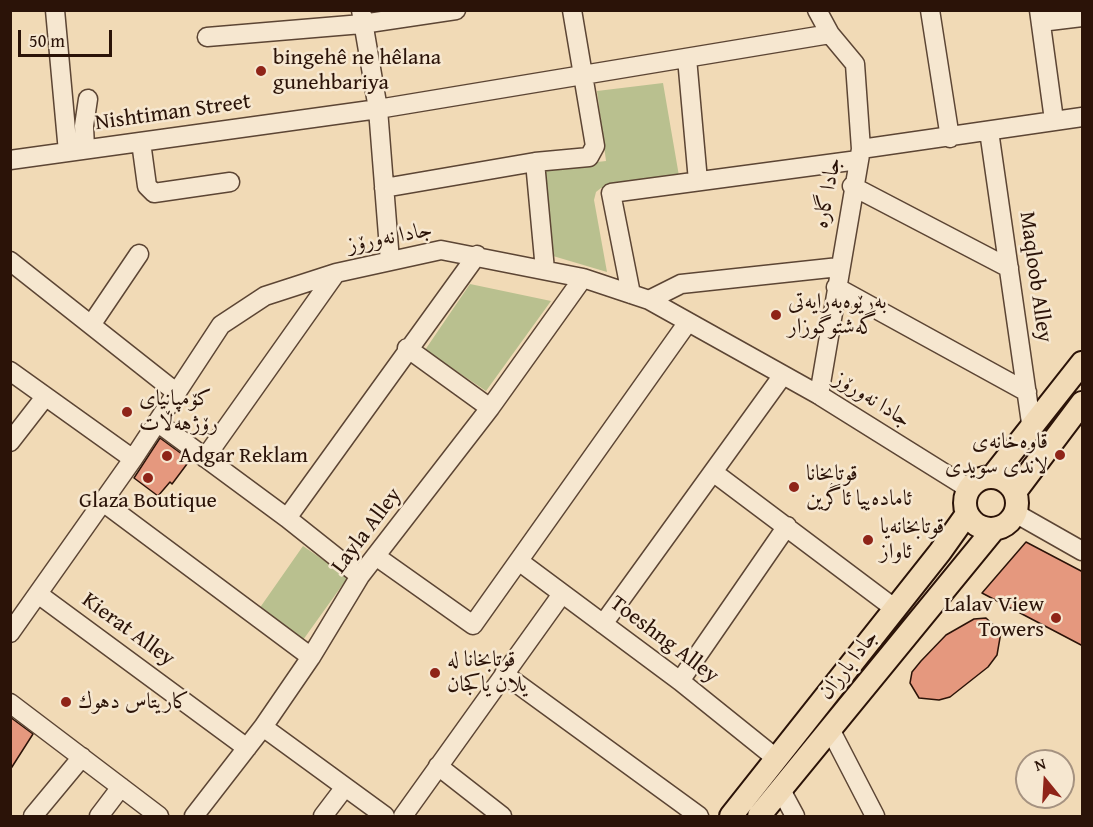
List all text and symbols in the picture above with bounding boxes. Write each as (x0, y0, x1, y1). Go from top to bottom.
scale bar (21, 18, 116, 56)
text: 50 m (29, 27, 65, 54)
place label: bingehê ne hêlana gunehbariya (273, 45, 441, 96)
marker: bingehê ne hêlana gunehbariya (254, 64, 268, 78)
street label: Nishtiman Street (94, 89, 252, 137)
street label: جادا گارە (808, 155, 848, 231)
street label: Maqloob Alley (1013, 210, 1057, 344)
street label: جادا نەورۆز (345, 217, 435, 259)
place label: بەڕێوەبەرایەتی گەشتوگوزار (788, 289, 887, 340)
marker: بەڕێوەبەرایەتی گەشتوگوزار (769, 308, 783, 322)
street label: جادا نەورۆز (829, 366, 915, 434)
place label: کۆمپانیای رۆژهەڵات (139, 386, 218, 438)
marker: کۆمپانیای رۆژهەڵات (120, 405, 134, 419)
place label: قاوەخانەی لاندی سویدی (945, 429, 1048, 481)
place label: Adgar Reklam (179, 443, 308, 469)
marker: قاوەخانەی لاندی سویدی (1053, 448, 1067, 462)
marker: Adgar Reklam (160, 449, 174, 463)
place label: قوتابخانا ئامادەییا ئاگرین (806, 461, 912, 512)
marker: Glaza Boutique (141, 471, 155, 485)
marker: قوتابخانا ئامادەییا ئاگرین (787, 480, 801, 494)
street label: Layla Alley (326, 483, 408, 579)
place label: Glaza Boutique (79, 488, 217, 514)
place label: قوتابخانەیا ئاواز (880, 514, 944, 566)
marker: قوتابخانەیا ئاواز (861, 533, 875, 547)
street label: Kierat Alley (76, 587, 180, 673)
street label: Toeshng Alley (604, 591, 724, 689)
place label: Lalav View Towers (944, 592, 1044, 644)
marker: Lalav View Towers (1049, 611, 1063, 625)
street label: جادا بارزان (813, 625, 885, 705)
place label: قوتابخانا له يلان ياكجان (447, 647, 527, 698)
marker: قوتابخانا له يلان ياكجان (428, 666, 442, 680)
place label: كاريتاس دهوك (78, 689, 189, 715)
marker: كاريتاس دهوك (59, 695, 73, 709)
north arrow (1015, 749, 1075, 809)
text: N (1031, 751, 1049, 777)

